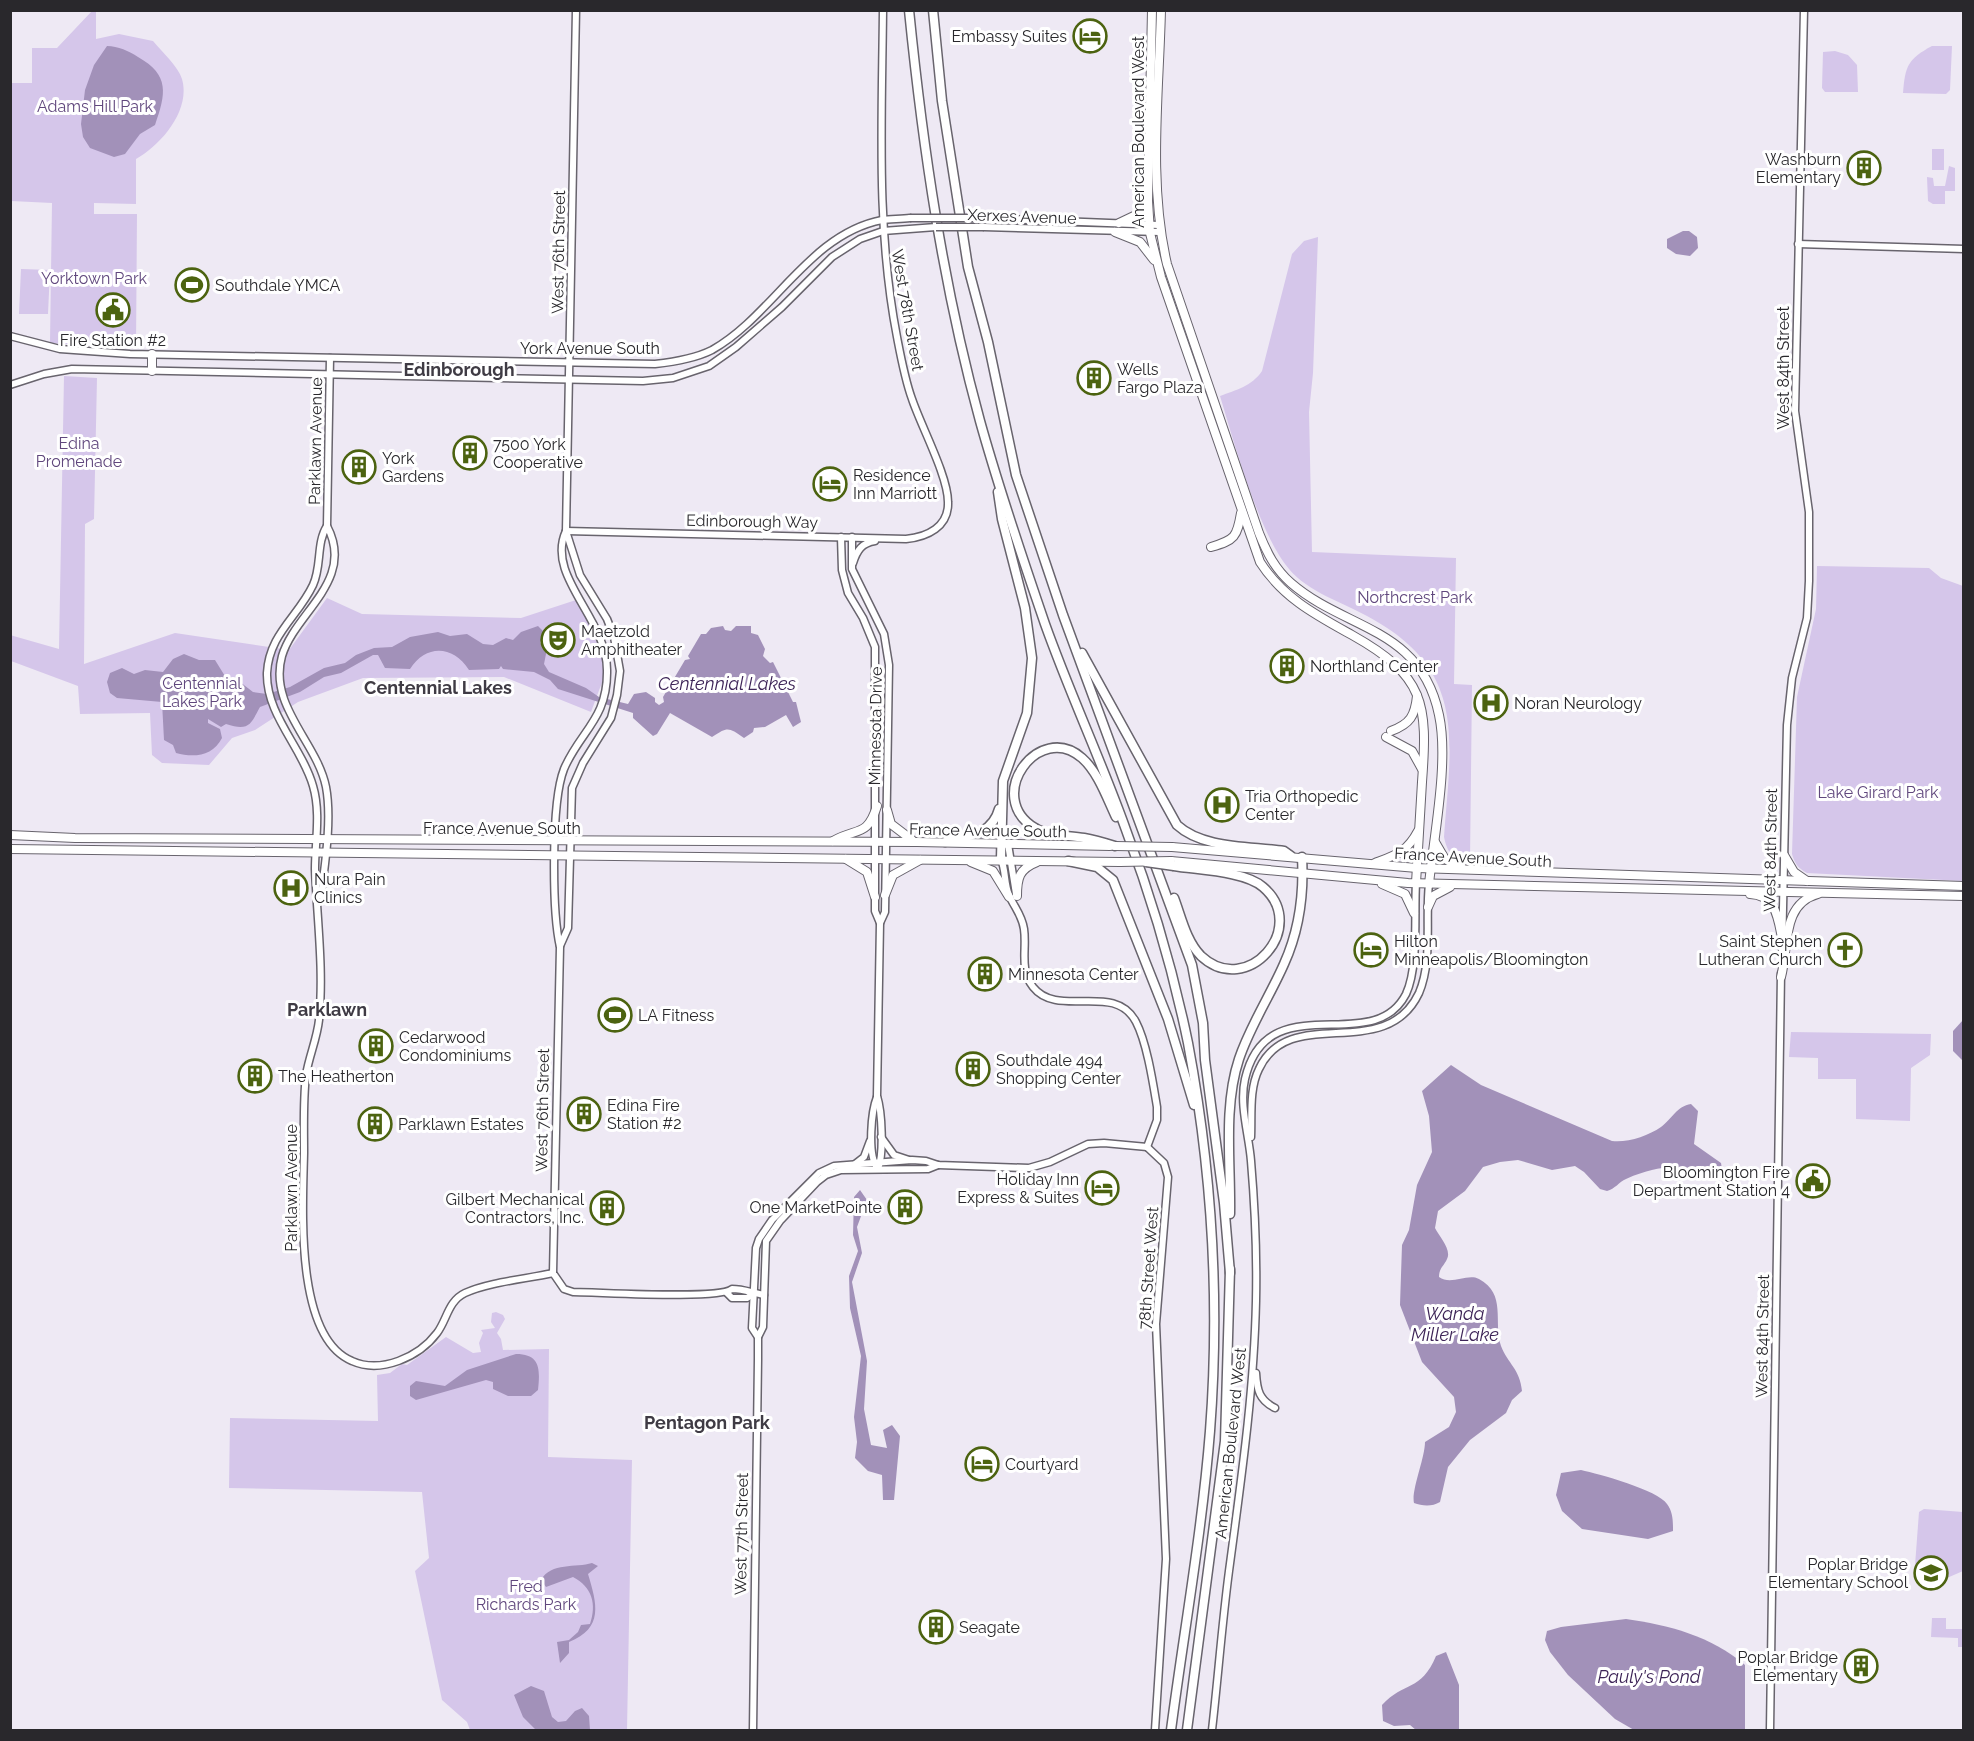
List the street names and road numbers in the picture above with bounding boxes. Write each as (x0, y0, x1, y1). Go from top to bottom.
street label: American Boulevard West (1129, 35, 1148, 228)
street label: West 76th Street (548, 189, 569, 314)
street label: Xerxes Avenue (967, 205, 1077, 228)
street label: West 78th Street (887, 248, 928, 373)
street label: West 84th Street (1774, 306, 1793, 430)
street label: York Avenue South (520, 339, 660, 358)
street label: Parklawn Avenue (305, 377, 326, 505)
street label: Edinborough Way (686, 511, 818, 532)
street label: Minnesota Drive (865, 666, 886, 786)
street label: West 84th Street (1760, 787, 1781, 912)
street label: France Avenue South (423, 819, 581, 838)
street label: France Avenue South (909, 820, 1067, 841)
street label: France Avenue South (1394, 844, 1552, 871)
street label: West 76th Street (532, 1047, 553, 1172)
street label: Parklawn Avenue (282, 1124, 301, 1252)
street label: 78th Street West (1135, 1205, 1162, 1330)
street label: West 84th Street (1752, 1273, 1773, 1398)
street label: American Boulevard West (1211, 1346, 1250, 1540)
street label: West 77th Street (731, 1472, 752, 1595)

